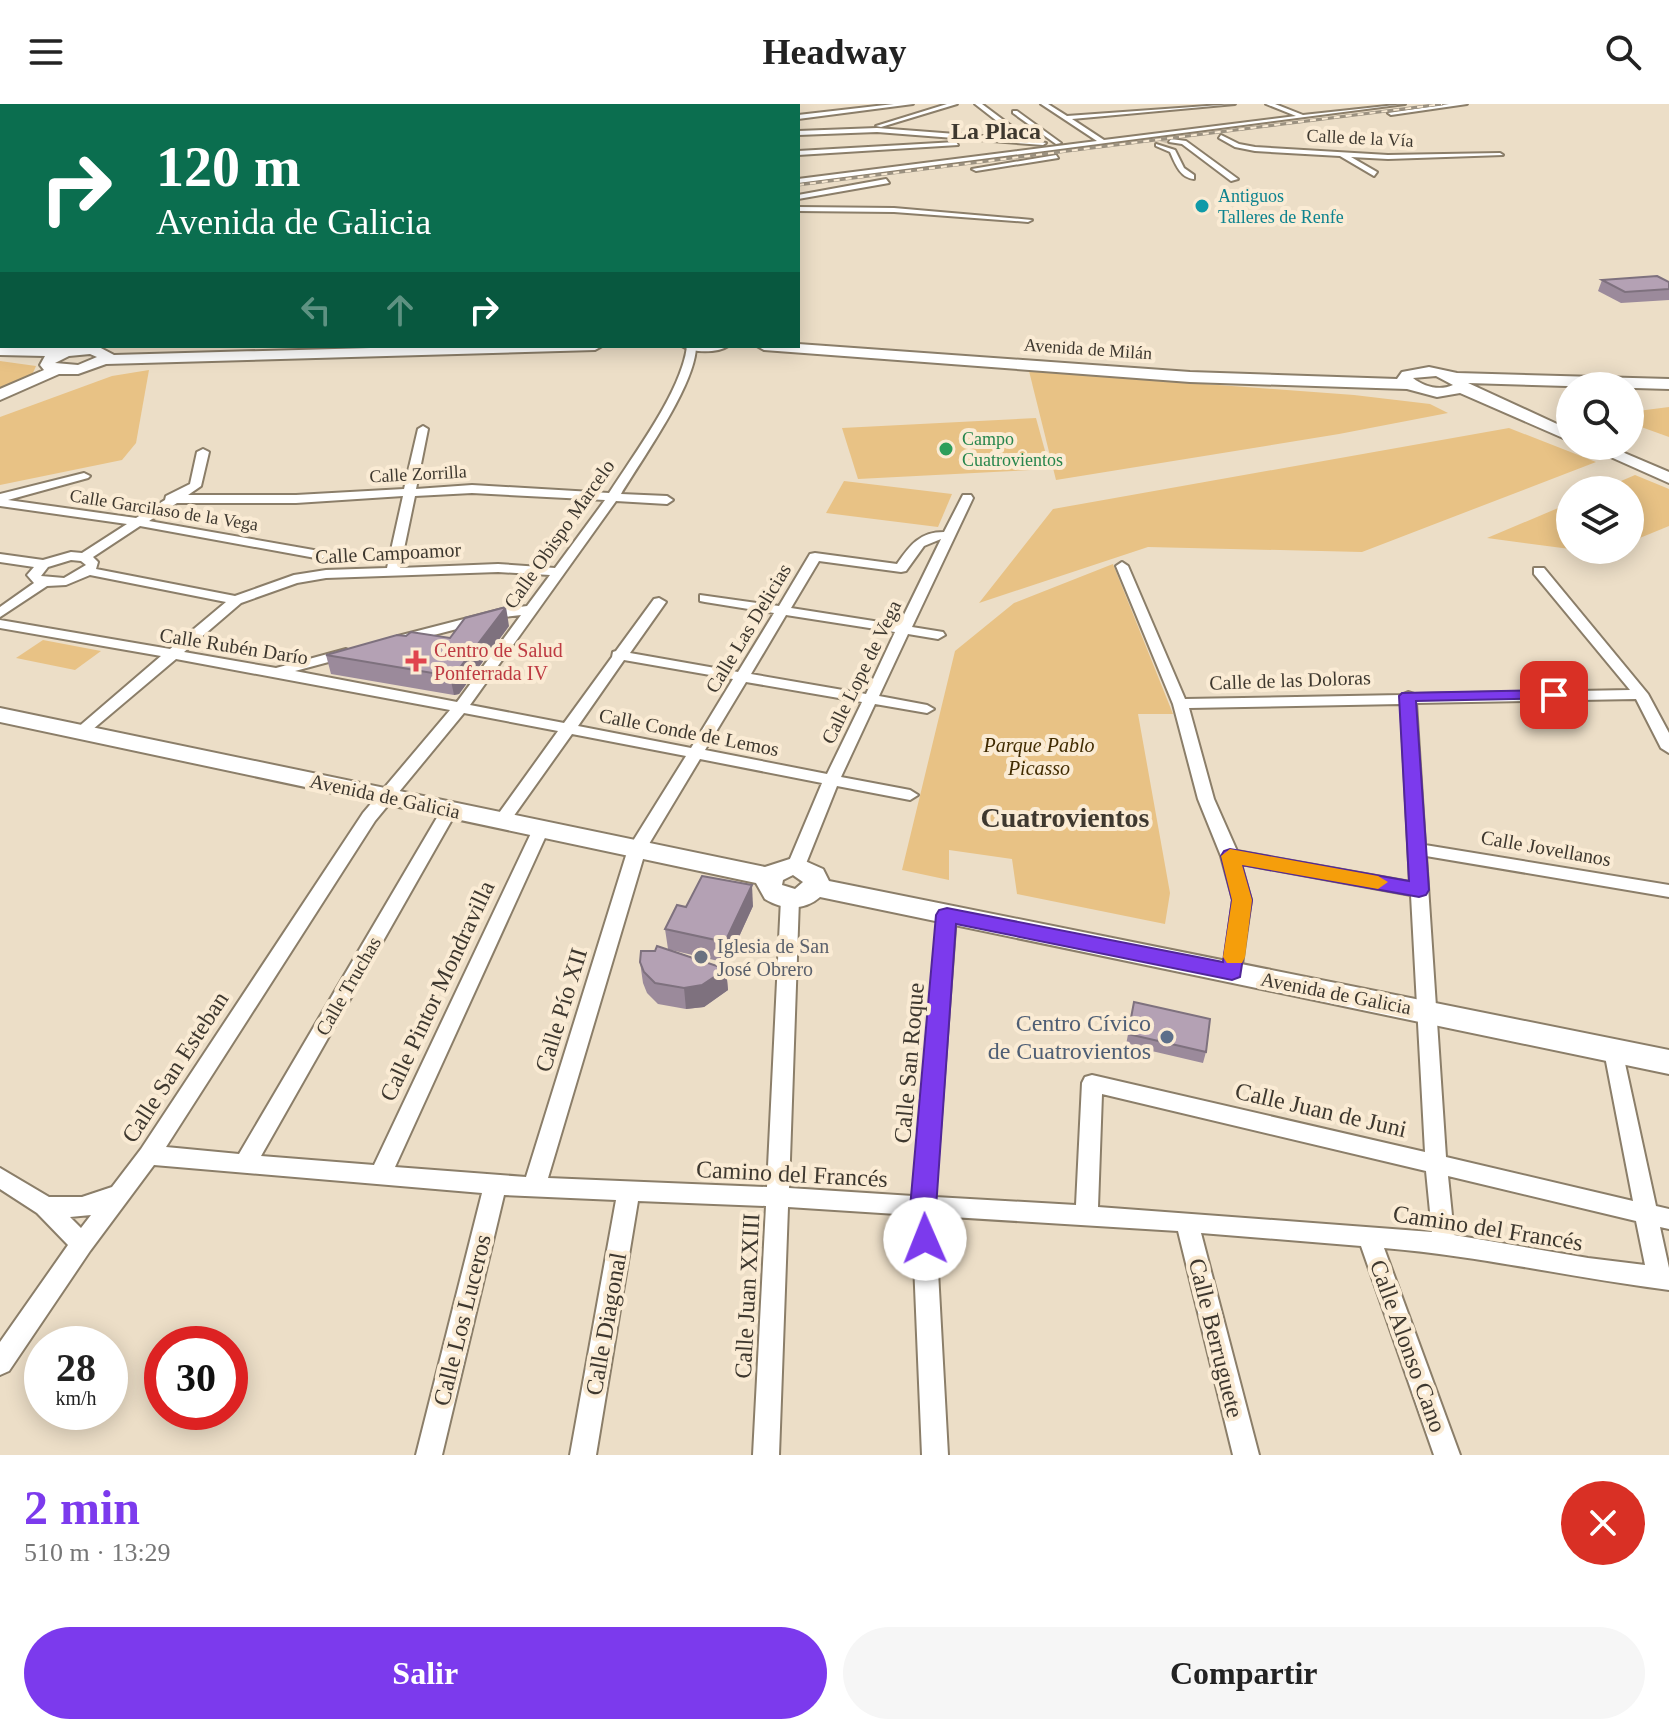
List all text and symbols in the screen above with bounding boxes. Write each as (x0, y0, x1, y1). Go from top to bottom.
icon: menu (24, 30, 68, 74)
icon: search (1601, 30, 1645, 74)
text: Headway (763, 32, 907, 72)
district label: La Placa (951, 118, 1041, 144)
street label: Calle de la Vía (1306, 125, 1414, 151)
icon: right (24, 136, 128, 240)
text: 120 m (156, 136, 301, 198)
place label: Antiguos Talleres de Renfe (1218, 186, 1344, 227)
marker: Antiguos Talleres de Renfe (1193, 197, 1211, 215)
text: Avenida de Galicia (156, 202, 431, 242)
icon: left (294, 288, 338, 332)
icon: ahead (378, 288, 422, 332)
icon: right (462, 288, 506, 332)
street label: Avenida de Milán (1023, 335, 1153, 363)
map controls (1556, 372, 1644, 564)
button: search (1556, 372, 1644, 460)
place label: Campo Cuatrovientos (962, 429, 1063, 470)
marker: Campo Cuatrovientos (937, 440, 955, 458)
street label: Calle Obispo Marcelo (499, 455, 619, 613)
street label: Calle Zorrilla (369, 461, 467, 487)
button: layers (1556, 476, 1644, 564)
street label: Calle Garcilaso de la Vega (68, 485, 260, 535)
street label: Calle Campoamor (314, 538, 462, 569)
street label: Calle Las Delicias (701, 559, 795, 697)
street label: Calle Lope de Vega (817, 597, 906, 748)
street label: Calle Rubén Darío (158, 623, 310, 669)
place label: Centro de Salud Ponferrada IV (434, 639, 563, 684)
marker: Centro de Salud Ponferrada IV (405, 650, 427, 672)
pin (1520, 661, 1588, 729)
street label: Calle de las Doloras (1209, 666, 1371, 694)
icon: arrive (1532, 673, 1576, 717)
street label: Calle Conde de Lemos (597, 704, 781, 760)
park label: Parque Pablo Picasso (983, 734, 1094, 779)
street label: Avenida de Galicia (308, 769, 462, 823)
district label: Cuatrovientos (980, 802, 1150, 833)
street label: Calle Jovellanos (1479, 826, 1613, 870)
street label: Calle Pintor Mondravilla (375, 876, 500, 1105)
street label: Calle Truchas (311, 932, 385, 1039)
place label: Iglesia de San José Obrero (717, 935, 829, 980)
street label: Calle Pío XII (530, 945, 592, 1075)
marker: Iglesia de San José Obrero (692, 948, 710, 966)
street label: Avenida de Galicia (1259, 968, 1413, 1018)
street label: Calle San Roque (889, 982, 929, 1144)
street label: Calle San Esteban (117, 987, 233, 1147)
place label: Centro Cívico de Cuatrovientos (988, 1010, 1151, 1064)
marker: Centro Cívico de Cuatrovientos (1158, 1028, 1176, 1046)
street label: Calle Juan de Juni (1233, 1078, 1410, 1142)
street label: Camino del Francés (695, 1156, 889, 1192)
position arrow (883, 1197, 967, 1281)
street label: Camino del Francés (1391, 1200, 1585, 1256)
street label: Calle Juan XXIII (730, 1213, 764, 1379)
street label: Calle Los Luceros (428, 1231, 496, 1409)
street label: Calle Diagonal (581, 1250, 631, 1397)
street label: Calle Berruguete (1184, 1256, 1248, 1420)
street label: Calle Alonso Cano (1365, 1256, 1451, 1436)
speed limit sign: 30 (144, 1326, 248, 1430)
text: 28 (56, 1345, 96, 1390)
text: km/h (55, 1387, 97, 1409)
text: 2 min (24, 1481, 140, 1534)
button: close (1561, 1481, 1645, 1565)
text: 510 m · 13:29 (24, 1538, 171, 1567)
button: Salir (24, 1627, 827, 1719)
button: Compartir (843, 1627, 1645, 1719)

